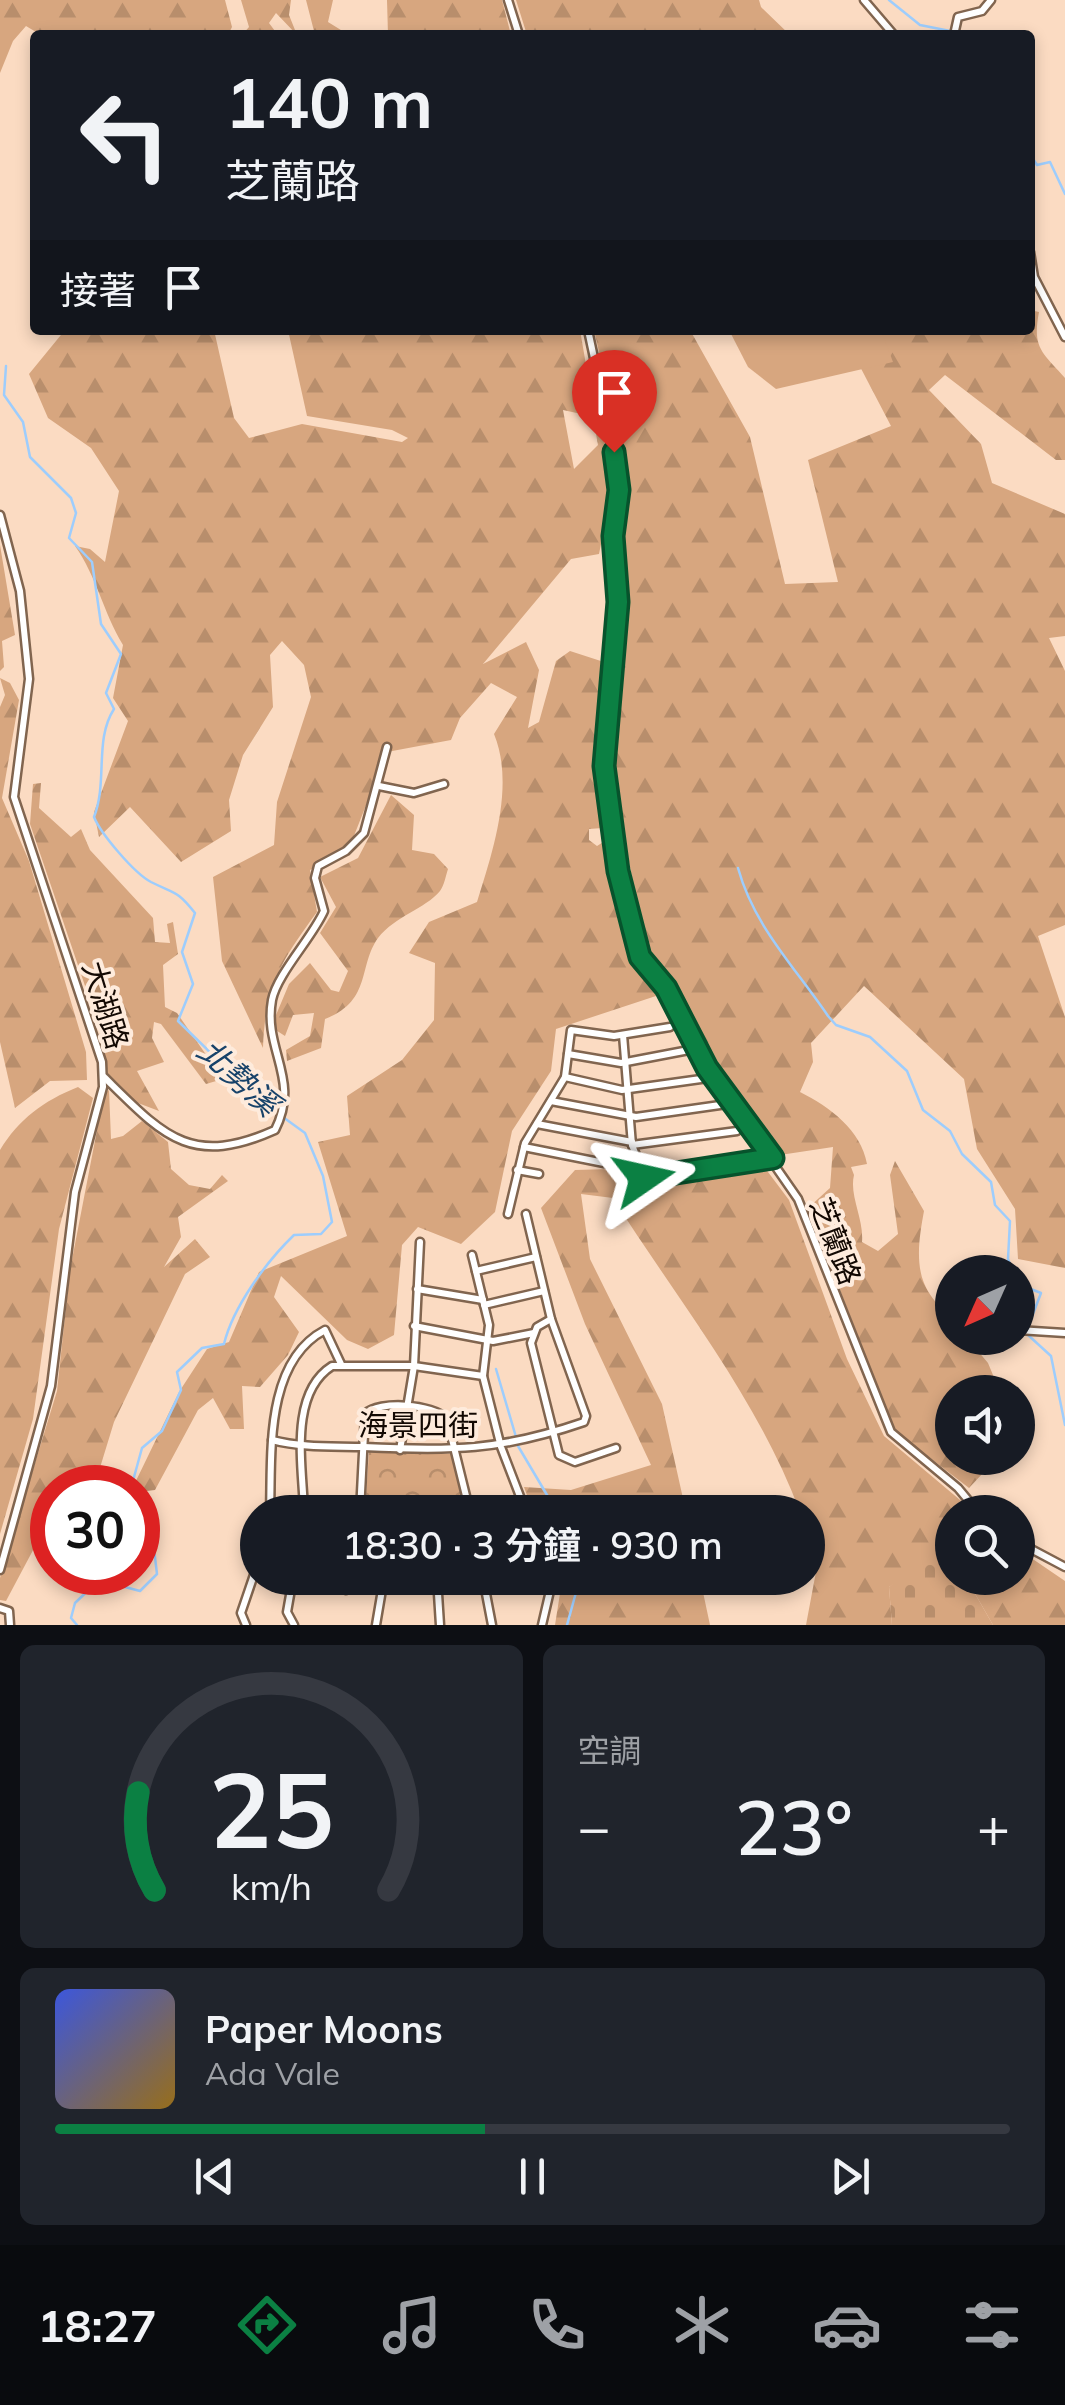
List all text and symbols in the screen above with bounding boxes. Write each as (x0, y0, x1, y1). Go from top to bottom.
text: 140 m (225, 58, 433, 146)
icon: left (60, 70, 190, 200)
text: 芝蘭路 (225, 152, 360, 208)
icon: arrive (156, 260, 211, 315)
text: 接著 (60, 266, 136, 314)
pin (572, 350, 657, 453)
icon: arrive (587, 365, 642, 420)
street label: 大湖路 (75, 956, 137, 1054)
water label: 北勢溪 (190, 1030, 291, 1127)
position arrow (592, 1126, 696, 1230)
street label: 芝蘭路 (802, 1192, 870, 1290)
north arrow (935, 1255, 1035, 1355)
map controls (935, 1255, 1035, 1595)
button: sound (935, 1375, 1035, 1475)
street label: 海景四街 (358, 1406, 478, 1444)
speed limit sign: 30 (30, 1465, 160, 1595)
button: search (935, 1495, 1035, 1595)
text: 18:30 · 3 分鐘 · 930 m (342, 1521, 723, 1569)
text: 空調 (578, 1730, 642, 1770)
text: 25 (209, 1743, 334, 1874)
text: 23° (735, 1780, 853, 1874)
text: − (578, 1792, 611, 1861)
text: + (977, 1792, 1010, 1861)
text: km/h (231, 1864, 312, 1909)
text: Paper Moons (205, 2005, 443, 2053)
text: Ada Vale (205, 2053, 340, 2093)
icon: previous (187, 2149, 242, 2204)
icon: pause (505, 2149, 560, 2204)
icon: next (823, 2149, 878, 2204)
icon: directions (232, 2290, 302, 2360)
icon: music (377, 2290, 447, 2360)
icon: phone (522, 2290, 592, 2360)
icon: climate (667, 2290, 737, 2360)
icon: car (812, 2290, 882, 2360)
icon: filters (957, 2290, 1027, 2360)
text: 18:27 (38, 2297, 157, 2353)

